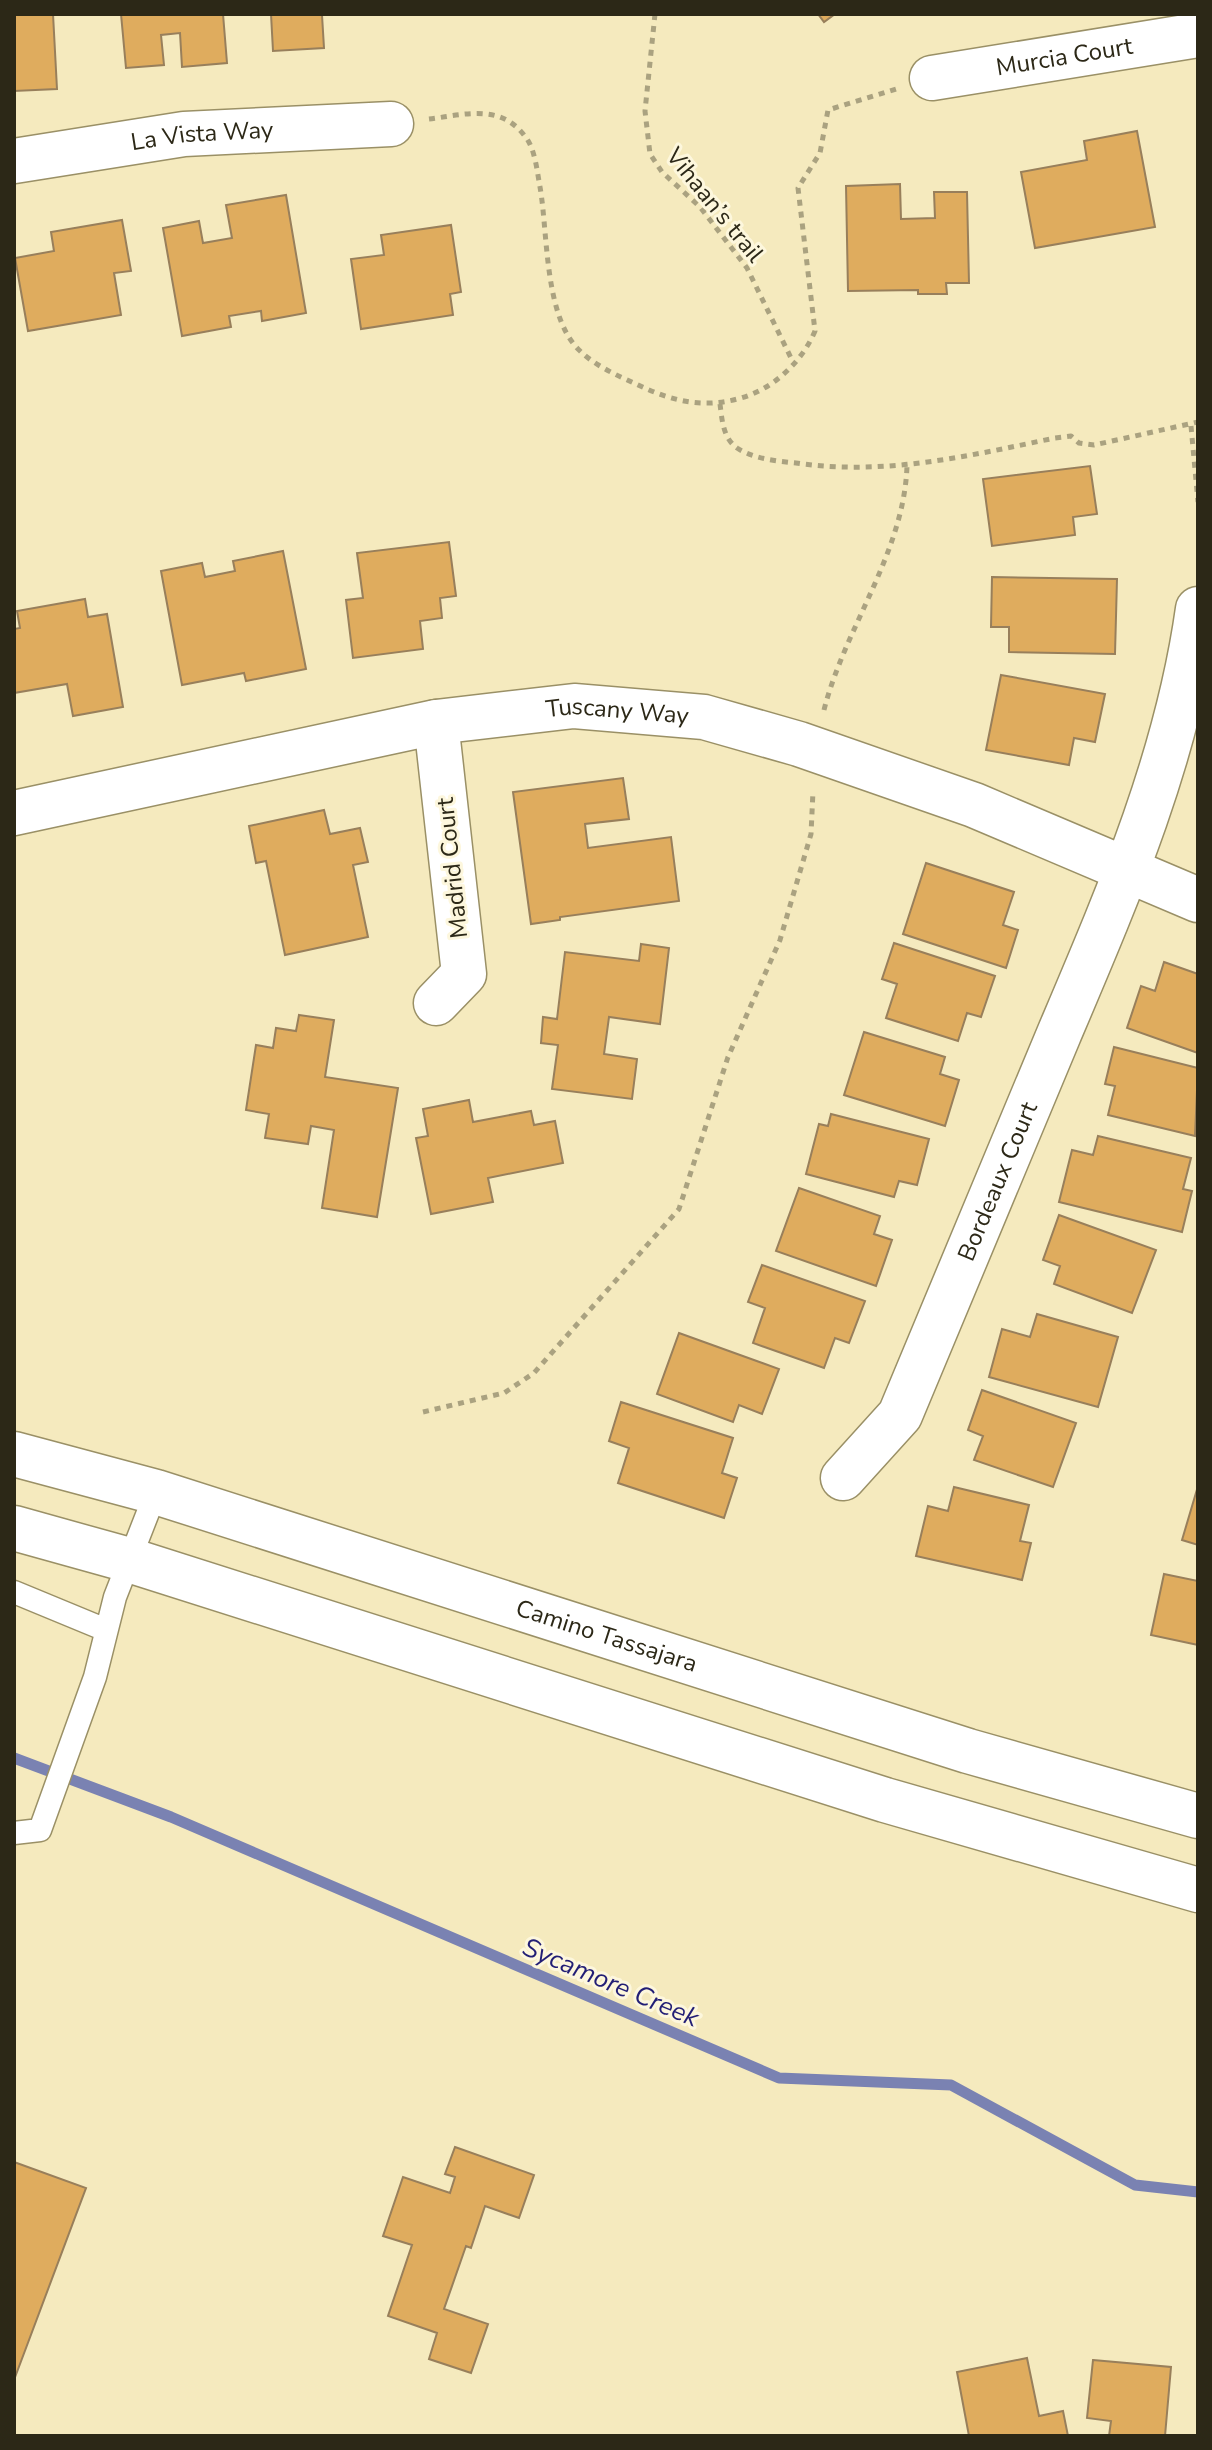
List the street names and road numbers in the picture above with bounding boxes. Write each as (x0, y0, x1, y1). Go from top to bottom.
street label: Murcia Court (994, 30, 1135, 83)
street label: La Vista Way (129, 114, 275, 158)
street label: Vihaan’s trail (658, 140, 771, 269)
street label: Tuscany Way (544, 690, 691, 732)
street label: Madrid Court (429, 795, 475, 940)
street label: Bordeaux Court (950, 1097, 1045, 1266)
street label: Camino Tassajara (512, 1592, 701, 1680)

